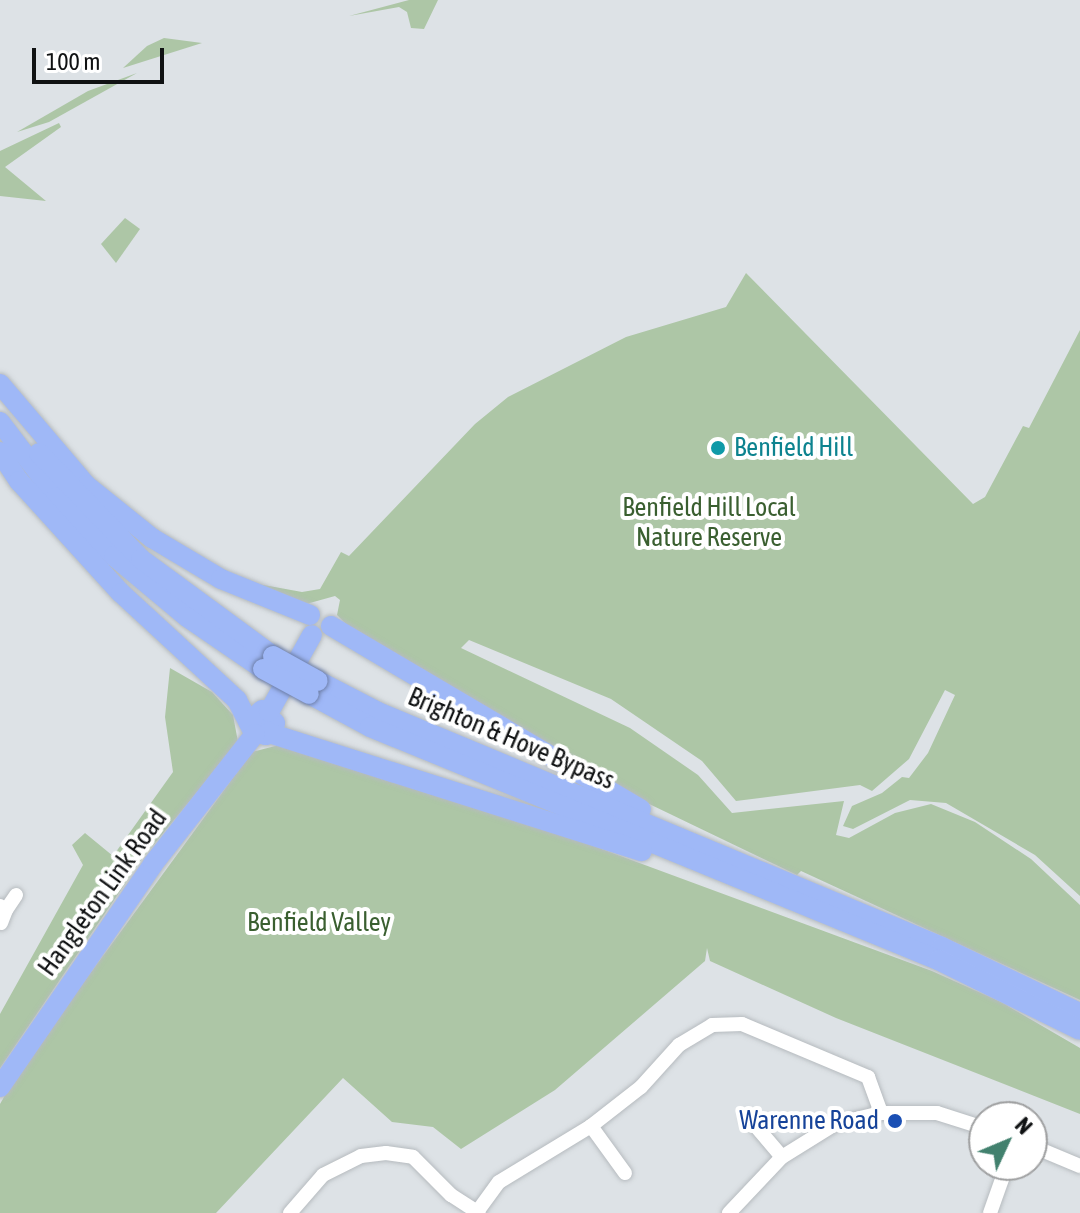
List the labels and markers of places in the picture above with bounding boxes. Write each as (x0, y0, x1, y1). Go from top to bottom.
place label: Benfield Hill (734, 432, 853, 464)
marker: Benfield Hill (709, 439, 727, 457)
place label: Warenne Road (739, 1105, 879, 1137)
marker: Warenne Road (886, 1112, 904, 1130)

